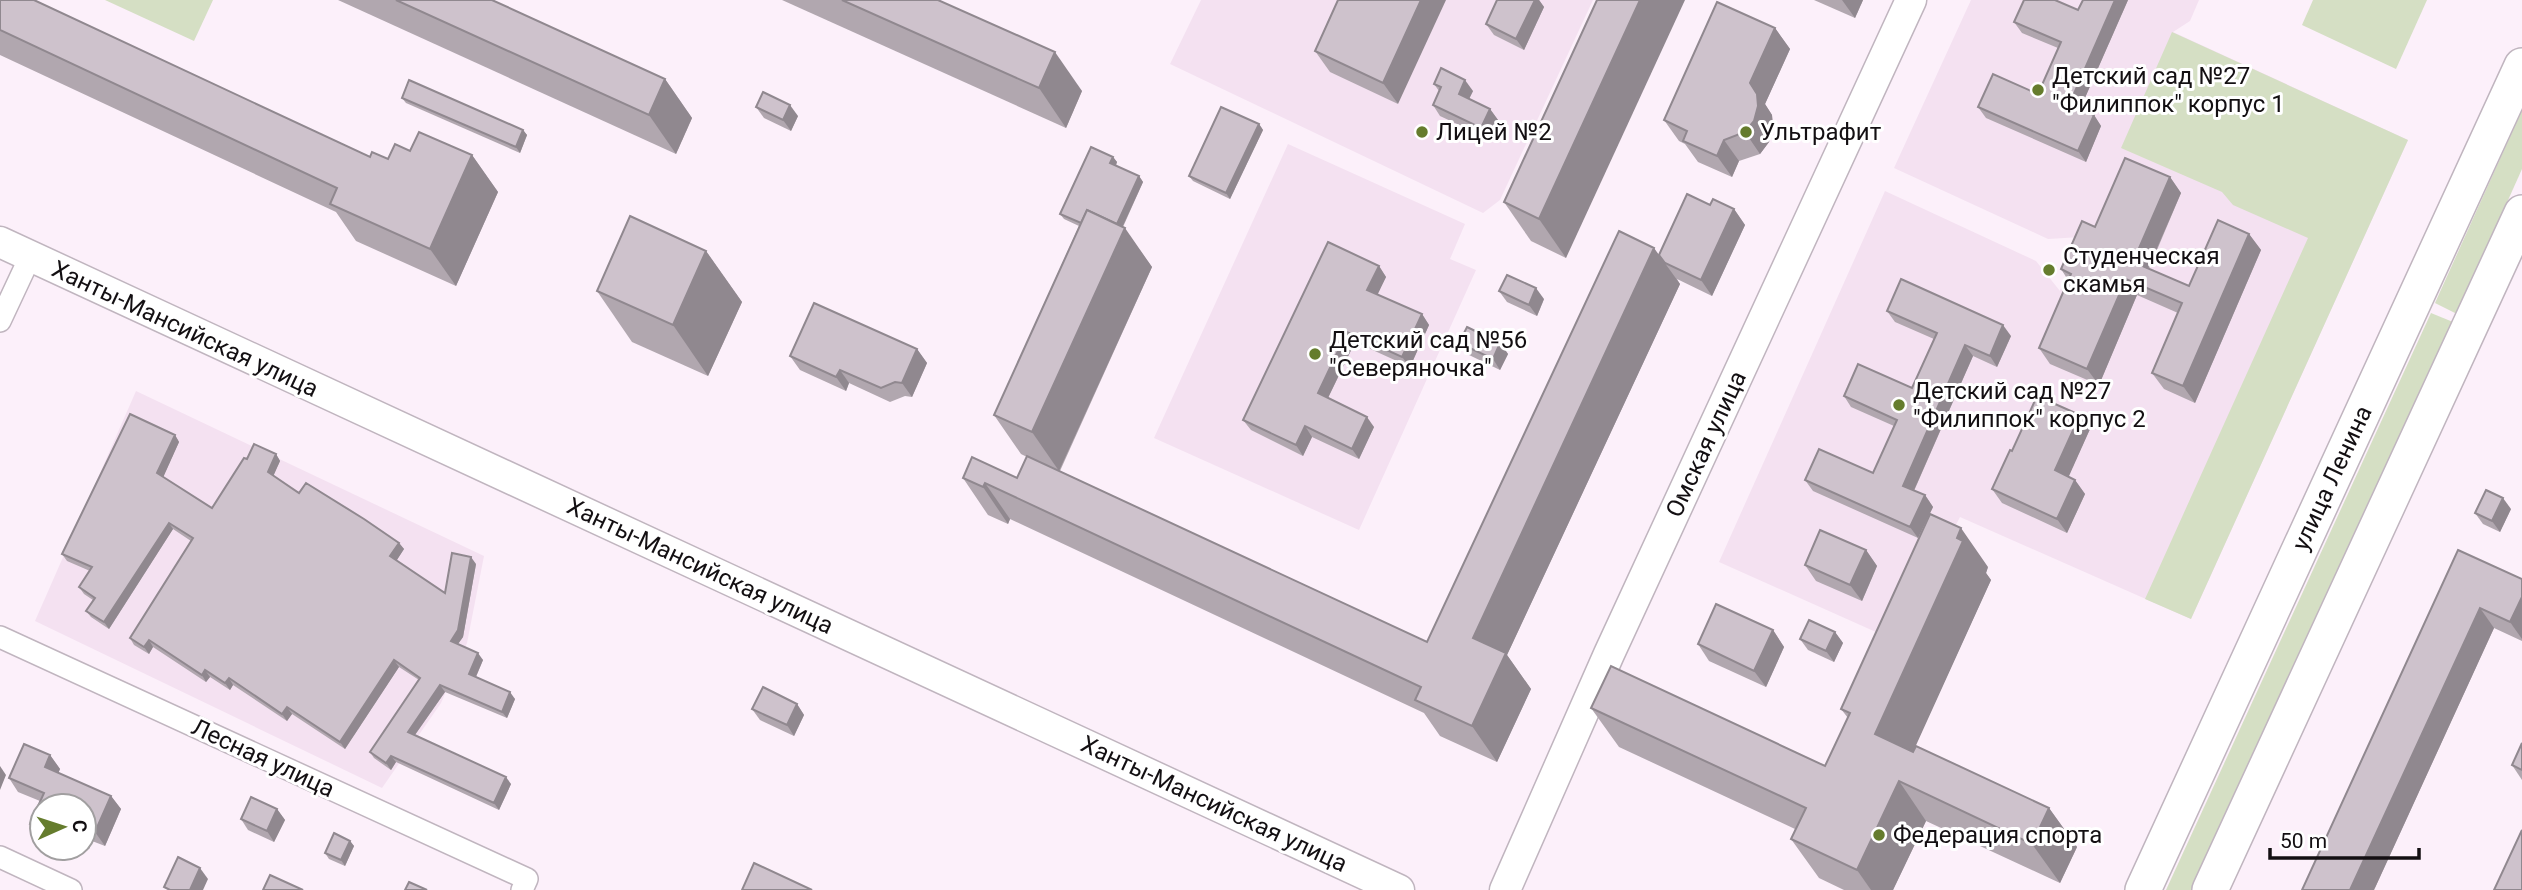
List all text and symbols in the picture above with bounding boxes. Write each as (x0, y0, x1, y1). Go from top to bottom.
place label: Детский сад №27 "Филиппок" корпус 1 (2052, 62, 2285, 118)
marker: Детский сад №27 "Филиппок" корпус 1 (2030, 82, 2046, 98)
place label: Лицей №2 (1436, 118, 1552, 146)
place label: Ультрафит (1760, 118, 1882, 146)
marker: Лицей №2 (1414, 124, 1430, 140)
marker: Ультрафит (1738, 124, 1754, 140)
place label: Студенческая скамья (2063, 242, 2220, 298)
street label: Ханты-Мансийская улица (47, 255, 323, 403)
marker: Студенческая скамья (2041, 262, 2057, 278)
place label: Детский сад №56 "Северяночка" (1329, 326, 1527, 382)
marker: Детский сад №56 "Северяночка" (1307, 346, 1323, 362)
street label: Омская улица (1660, 367, 1752, 521)
place label: Детский сад №27 "Филиппок" корпус 2 (1913, 377, 2146, 433)
marker: Детский сад №27 "Филиппок" корпус 2 (1891, 397, 1907, 413)
street label: улица Ленина (2286, 401, 2378, 555)
street label: Ханты-Мансийская улица (562, 492, 838, 640)
street label: Лесная улица (187, 713, 339, 803)
street label: Ханты-Мансийская улица (1076, 730, 1352, 878)
north arrow (28, 792, 98, 862)
scale bar (2270, 816, 2419, 860)
text: С (68, 819, 91, 833)
place label: Федерация спорта (1893, 821, 2102, 849)
marker: Федерация спорта (1871, 827, 1887, 843)
text: 50 m (2280, 829, 2327, 853)

